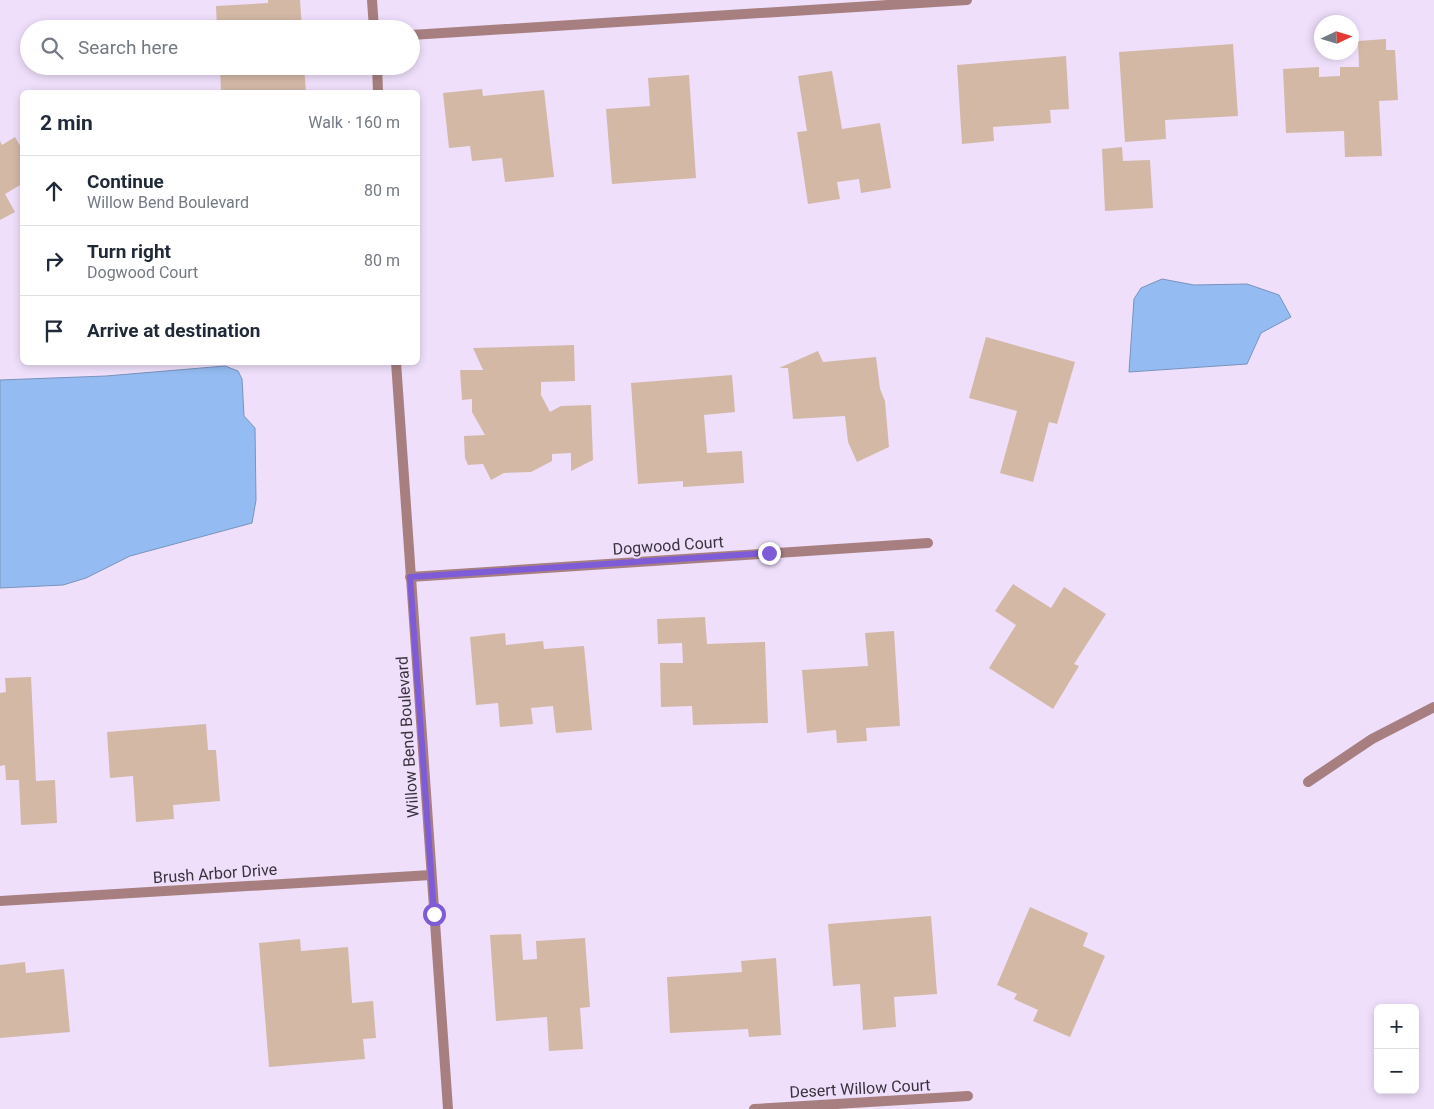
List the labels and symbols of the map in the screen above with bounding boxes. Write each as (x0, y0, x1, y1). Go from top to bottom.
north arrow (1314, 15, 1359, 60)
street label: Dogwood Court (612, 532, 724, 559)
route end (758, 542, 781, 565)
street label: Willow Bend Boulevard (392, 655, 423, 818)
street label: Brush Arbor Drive (152, 860, 278, 887)
route start (423, 903, 446, 926)
street label: Desert Willow Court (789, 1075, 931, 1102)

